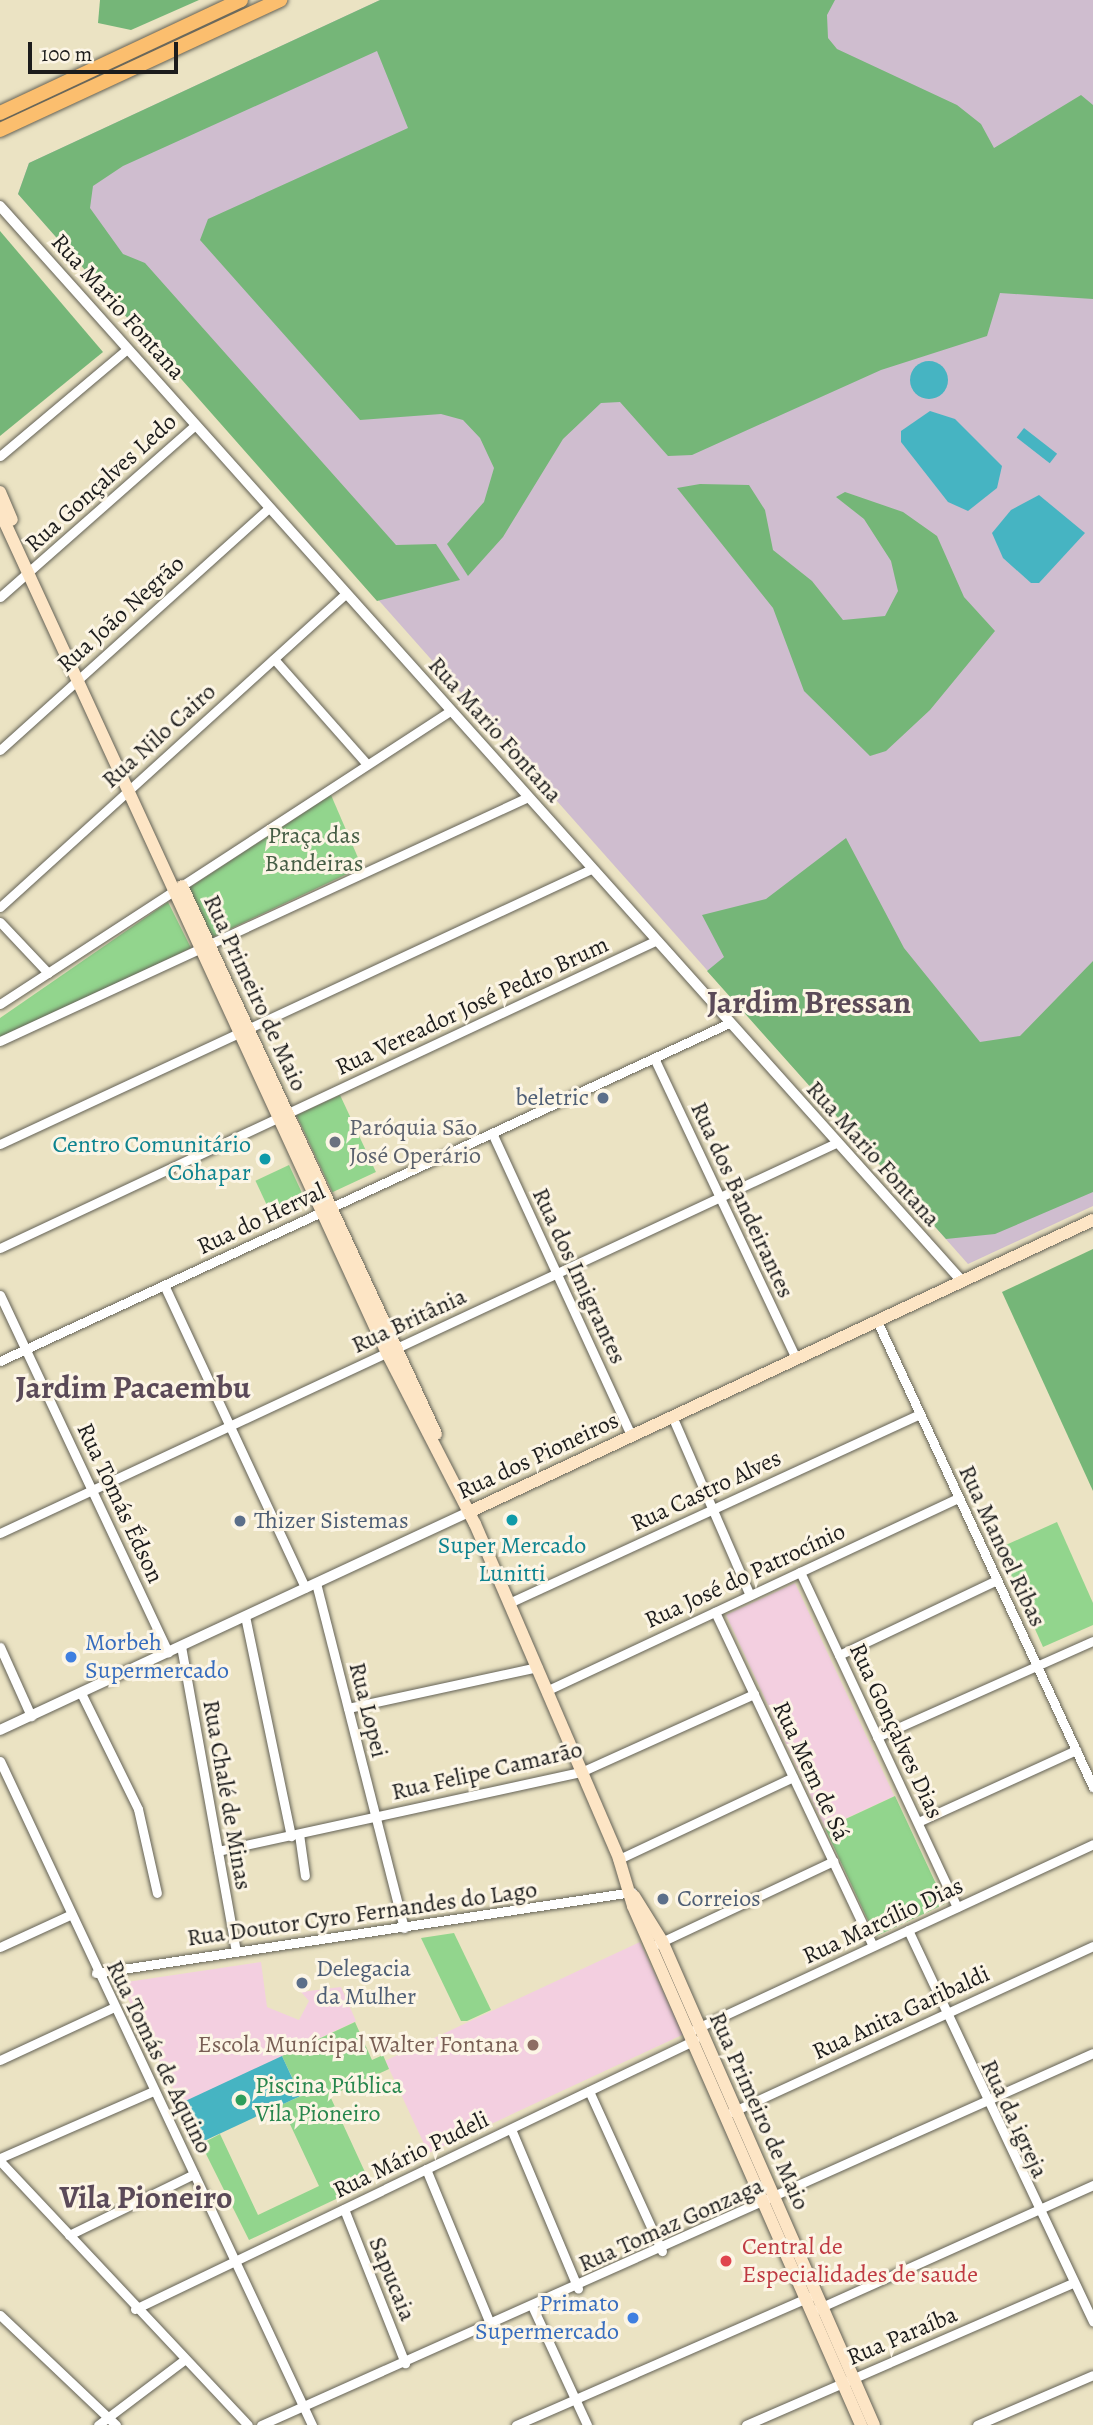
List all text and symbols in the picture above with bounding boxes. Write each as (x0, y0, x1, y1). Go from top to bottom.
scale bar (32, 28, 182, 72)
text: 100 m (41, 40, 92, 68)
street label: Rua Mario Fontana (45, 228, 191, 386)
street label: Rua Gonçalves Ledo (19, 408, 183, 558)
street label: Rua João Negrão (52, 549, 190, 679)
street label: Rua Mario Fontana (422, 651, 568, 809)
street label: Rua Nilo Cairo (96, 677, 222, 795)
park label: Praça das Bandeiras (265, 822, 363, 878)
street label: Rua Primeiro de Maio (197, 890, 313, 1096)
street label: Rua Vereador José Pedro Brum (331, 930, 613, 1082)
district label: Jardim Bressan (707, 983, 911, 1021)
street label: Rua Mario Fontana (800, 1075, 946, 1233)
place label: beletric (515, 1084, 589, 1112)
marker: beletric (595, 1090, 611, 1106)
street label: Rua dos Bandeirantes (684, 1097, 800, 1303)
place label: Paróquia São José Operário (349, 1114, 481, 1170)
place label: Centro Comunitário Cohapar (53, 1131, 251, 1187)
marker: Paróquia São José Operário (327, 1134, 343, 1150)
marker: Centro Comunitário Cohapar (257, 1151, 273, 1167)
street label: Rua do Herval (193, 1177, 329, 1261)
street label: Rua dos Imigrantes (526, 1183, 632, 1369)
street label: Rua Britânia (347, 1282, 471, 1360)
district label: Jardim Pacaembu (16, 1368, 250, 1406)
street label: Rua dos Pioneiros (453, 1406, 623, 1506)
street label: Rua Tomás Édson (70, 1418, 170, 1588)
street label: Rua Castro Alves (626, 1444, 786, 1538)
street label: Rua Manoel Ribas (952, 1461, 1052, 1631)
place label: Thizer Sistemas (254, 1507, 409, 1535)
marker: Super Mercado Lunitti (504, 1512, 520, 1528)
marker: Thizer Sistemas (232, 1513, 248, 1529)
street label: Rua José do Patrocínio (640, 1517, 850, 1635)
place label: Super Mercado Lunitti (438, 1532, 586, 1588)
place label: Morbeh Supermercado (85, 1629, 229, 1685)
street label: Rua Gonçalves Dias (843, 1639, 949, 1823)
marker: Morbeh Supermercado (63, 1649, 79, 1665)
street label: Rua Lopei (342, 1659, 394, 1761)
street label: Rua Mem de Sá (766, 1697, 856, 1845)
street label: Rua Chalé de Minas (196, 1698, 258, 1892)
street label: Rua Felipe Camarão (389, 1735, 585, 1807)
street label: Rua Marcílio Dias (798, 1871, 968, 1971)
street label: Rua Doutor Cyro Fernandes do Lago (185, 1875, 539, 1953)
place label: Correios (677, 1885, 761, 1913)
marker: Correios (655, 1891, 671, 1907)
place label: Delegacia da Mulher (316, 1955, 416, 2011)
street label: Rua Tomás de Aquino (100, 1956, 218, 2158)
street label: Rua Anita Garibaldi (808, 1959, 994, 2067)
marker: Delegacia da Mulher (294, 1975, 310, 1991)
street label: Rua Primeiro de Maio (702, 2008, 816, 2214)
place label: Escola Munícipal Walter Fontana (198, 2031, 519, 2059)
marker: Escola Munícipal Walter Fontana (525, 2037, 541, 2053)
street label: Rua da igreja (974, 2055, 1054, 2183)
place label: Piscina Pública Vila Pioneiro (255, 2072, 403, 2128)
marker: Piscina Pública Vila Pioneiro (233, 2092, 249, 2108)
street label: Rua Mário Pudeli (329, 2105, 493, 2205)
street label: Rua Tomaz Gonzaga (574, 2171, 768, 2279)
district label: Vila Pioneiro (60, 2178, 232, 2216)
street label: Sapucaia (362, 2233, 422, 2325)
place label: Central de Especialidades de saude (742, 2233, 978, 2289)
marker: Central de Especialidades de saude (716, 2251, 736, 2271)
place label: Primato Supermercado (475, 2290, 619, 2346)
street label: Rua Paraíba (842, 2300, 962, 2372)
marker: Primato Supermercado (625, 2310, 641, 2326)

